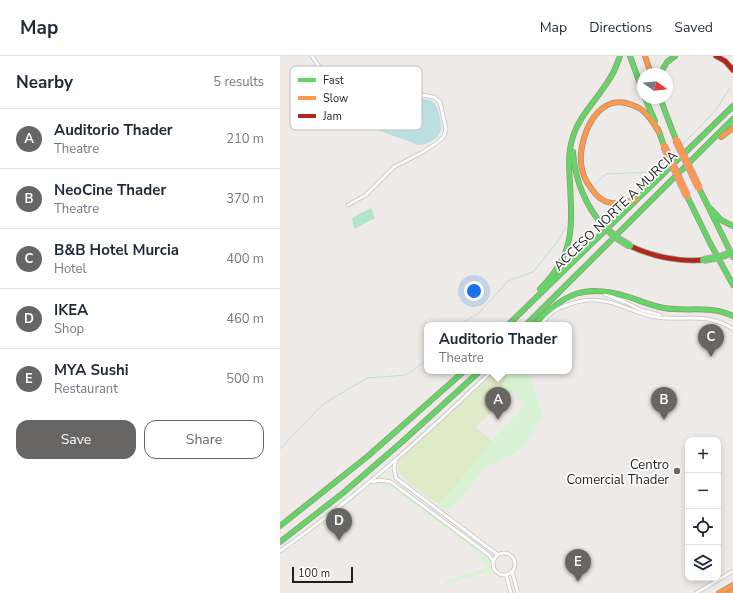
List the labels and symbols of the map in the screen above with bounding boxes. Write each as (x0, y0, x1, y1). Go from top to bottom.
legend (290, 66, 422, 130)
north arrow (637, 68, 673, 104)
text: Fast (323, 73, 344, 88)
text: Slow (323, 91, 348, 106)
text: Jam (322, 109, 342, 124)
street label: ACCESO NORTE A MURCIA (550, 146, 682, 275)
your location (464, 281, 484, 301)
pin: C (698, 324, 724, 357)
pin: A (485, 387, 511, 420)
pin: B (651, 387, 677, 420)
place label: Centro Comercial Thader (567, 456, 669, 489)
marker: Centro Comercial Thader (672, 466, 682, 476)
pin: D (326, 508, 352, 541)
pin: E (565, 549, 591, 582)
scale bar (292, 565, 353, 584)

